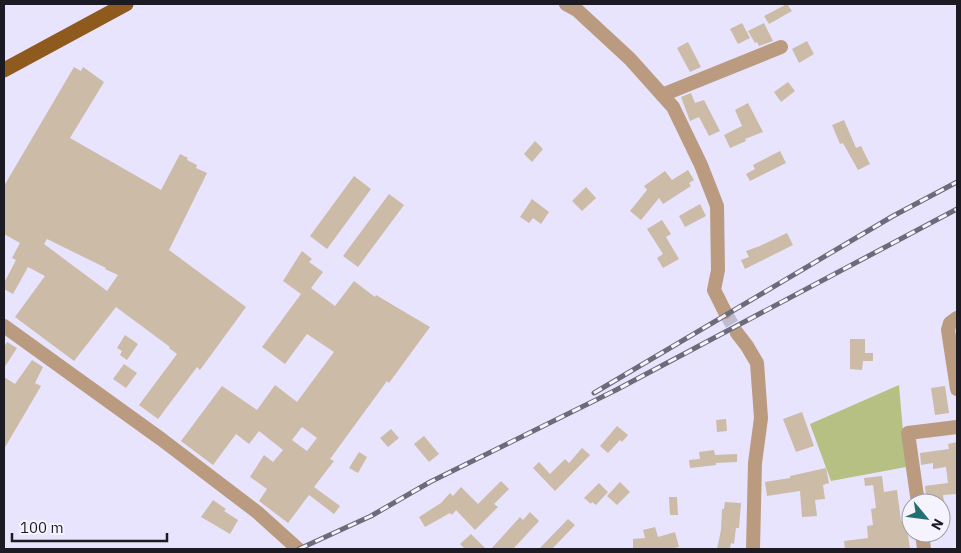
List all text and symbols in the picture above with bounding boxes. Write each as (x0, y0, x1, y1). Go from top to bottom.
north arrow (901, 493, 951, 543)
scale bar (12, 510, 168, 542)
text: N (927, 516, 948, 533)
text: 100 m (20, 518, 64, 537)

